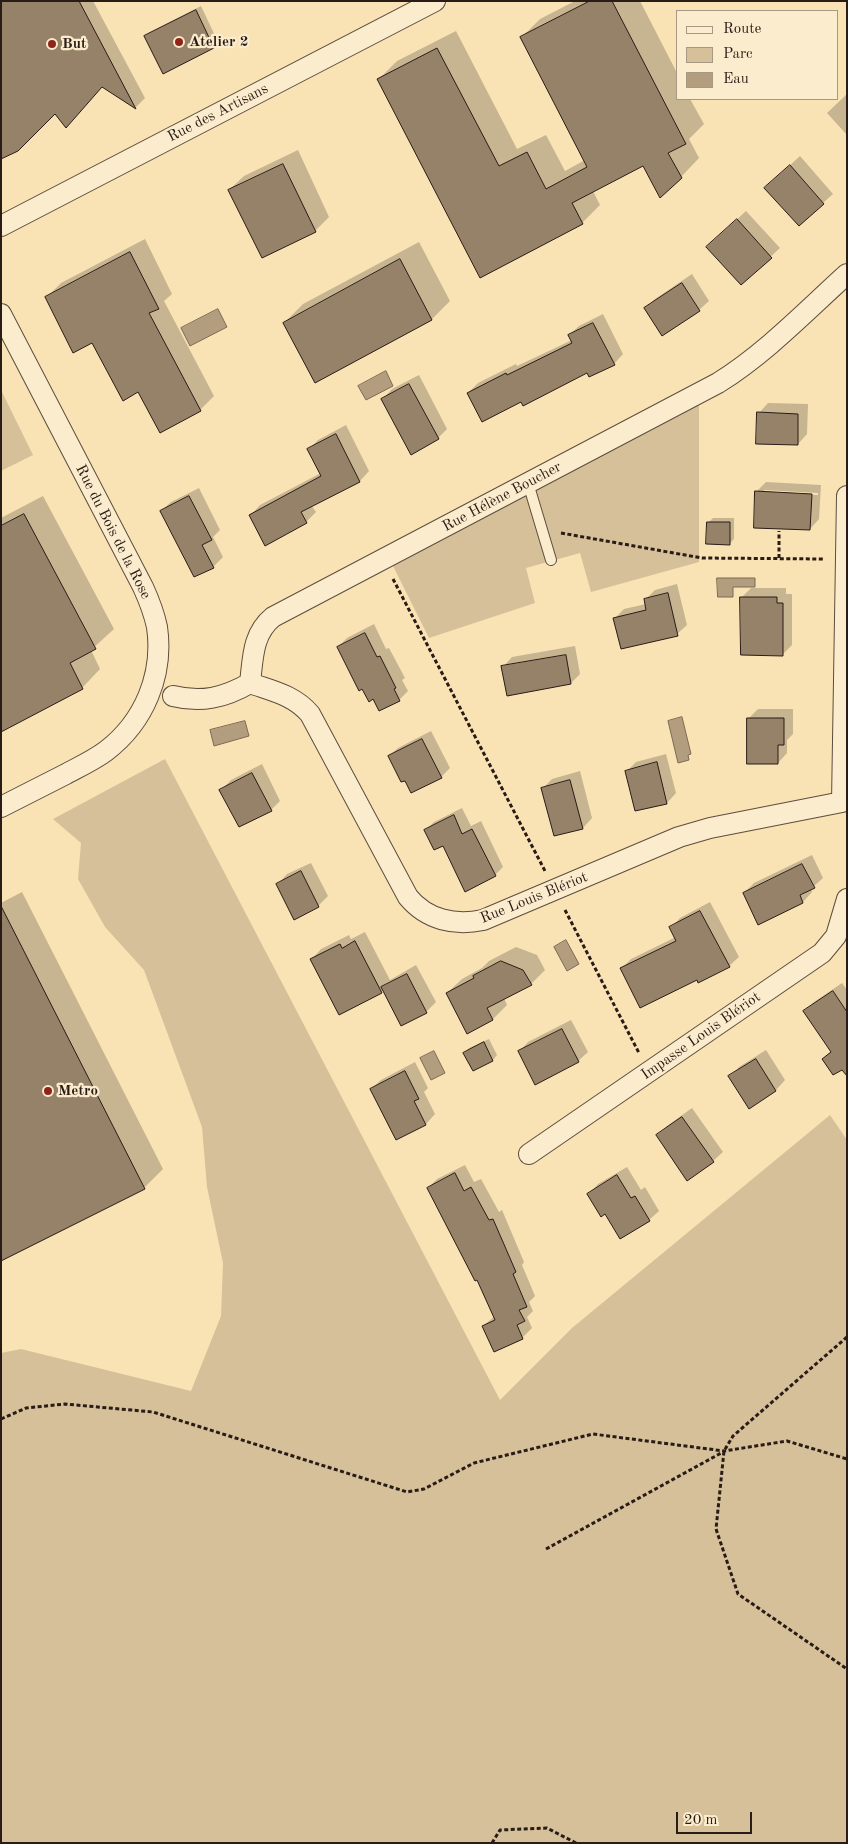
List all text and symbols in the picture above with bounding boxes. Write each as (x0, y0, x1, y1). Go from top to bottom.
legend (676, 10, 838, 100)
text: Route (723, 22, 761, 37)
place label: Atelier 2 (189, 33, 248, 51)
place label: But (62, 35, 86, 53)
marker: Atelier 2 (173, 36, 185, 48)
marker: But (46, 38, 58, 50)
text: Parc (723, 47, 753, 62)
text: Eau (723, 72, 749, 87)
street label: Rue des Artisans (165, 80, 271, 146)
street label: Rue Hélène Boucher (439, 458, 565, 536)
street label: Rue du Bois de la Rose (71, 462, 155, 602)
street label: Rue Louis Blériot (478, 868, 590, 928)
street label: Impasse Louis Blériot (638, 988, 764, 1084)
place label: Metro (58, 1082, 98, 1100)
marker: Metro (42, 1085, 54, 1097)
scale bar (678, 1802, 754, 1834)
text: 20 m (684, 1813, 718, 1828)

